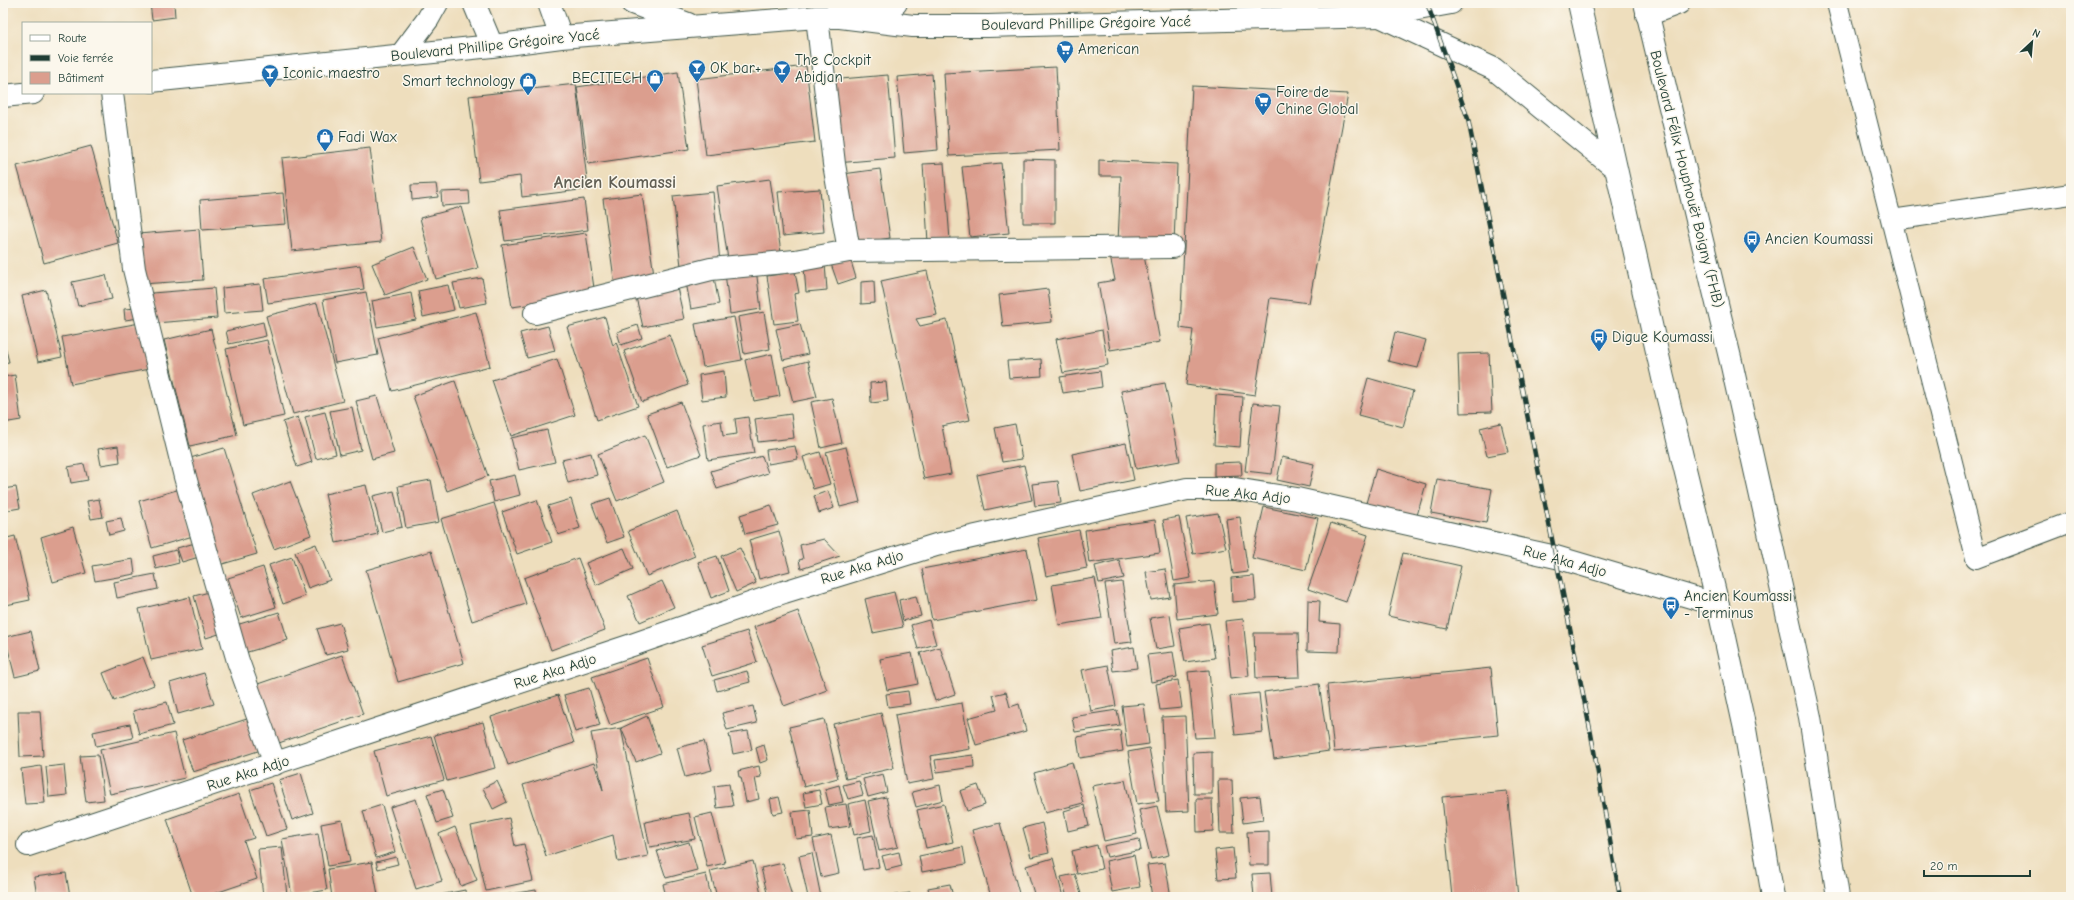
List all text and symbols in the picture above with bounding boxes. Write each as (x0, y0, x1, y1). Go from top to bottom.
street label: Boulevard Phillipe Grégoire Yacé (981, 12, 1192, 34)
legend (22, 22, 152, 94)
north arrow (2012, 22, 2052, 62)
street label: Boulevard Phillipe Grégoire Yacé (390, 25, 601, 65)
text: N (2030, 26, 2042, 41)
text: Route (58, 31, 87, 45)
supermarket icon: American (1055, 39, 1075, 64)
place label: American (1078, 40, 1139, 58)
street label: Boulevard Félix Houphouët Boigny (FHB) (1646, 48, 1728, 310)
text: Voie ferrée (58, 51, 113, 65)
place label: The Cockpit Abidjan (795, 51, 871, 86)
bar icon: OK bar+ (687, 58, 707, 83)
place label: OK bar+ (710, 59, 761, 77)
bar icon: The Cockpit Abidjan (772, 59, 792, 84)
bar icon: Iconic maestro (260, 63, 280, 88)
place label: Iconic maestro (283, 64, 380, 82)
shop icon: BECITECH (645, 68, 665, 93)
place label: BECITECH (572, 69, 642, 87)
text: Bâtiment (58, 71, 104, 85)
shop icon: Smart technology (518, 71, 538, 96)
place label: Smart technology (403, 72, 515, 90)
place label: Foire de Chine Global (1276, 83, 1359, 118)
supermarket icon: Foire de Chine Global (1253, 91, 1273, 116)
shop icon: Fadi Wax (315, 127, 335, 152)
place label: Fadi Wax (338, 128, 398, 146)
district label: Ancien Koumassi (554, 173, 676, 192)
bus stop icon: Ancien Koumassi (1742, 229, 1762, 254)
place label: Ancien Koumassi (1765, 230, 1874, 248)
bus stop icon: Digue Koumassi (1589, 327, 1609, 352)
place label: Digue Koumassi (1612, 328, 1713, 346)
street label: Rue Aka Adjo (1204, 481, 1292, 507)
street label: Rue Aka Adjo (1521, 541, 1609, 581)
street label: Rue Aka Adjo (818, 546, 906, 588)
place label: Ancien Koumassi - Terminus (1684, 587, 1793, 622)
bus stop icon: Ancien Koumassi - Terminus (1661, 595, 1681, 620)
street label: Rue Aka Adjo (511, 649, 599, 693)
street label: Rue Aka Adjo (204, 751, 292, 795)
scale bar (1924, 852, 2030, 878)
text: 20 m (1930, 859, 1958, 873)

